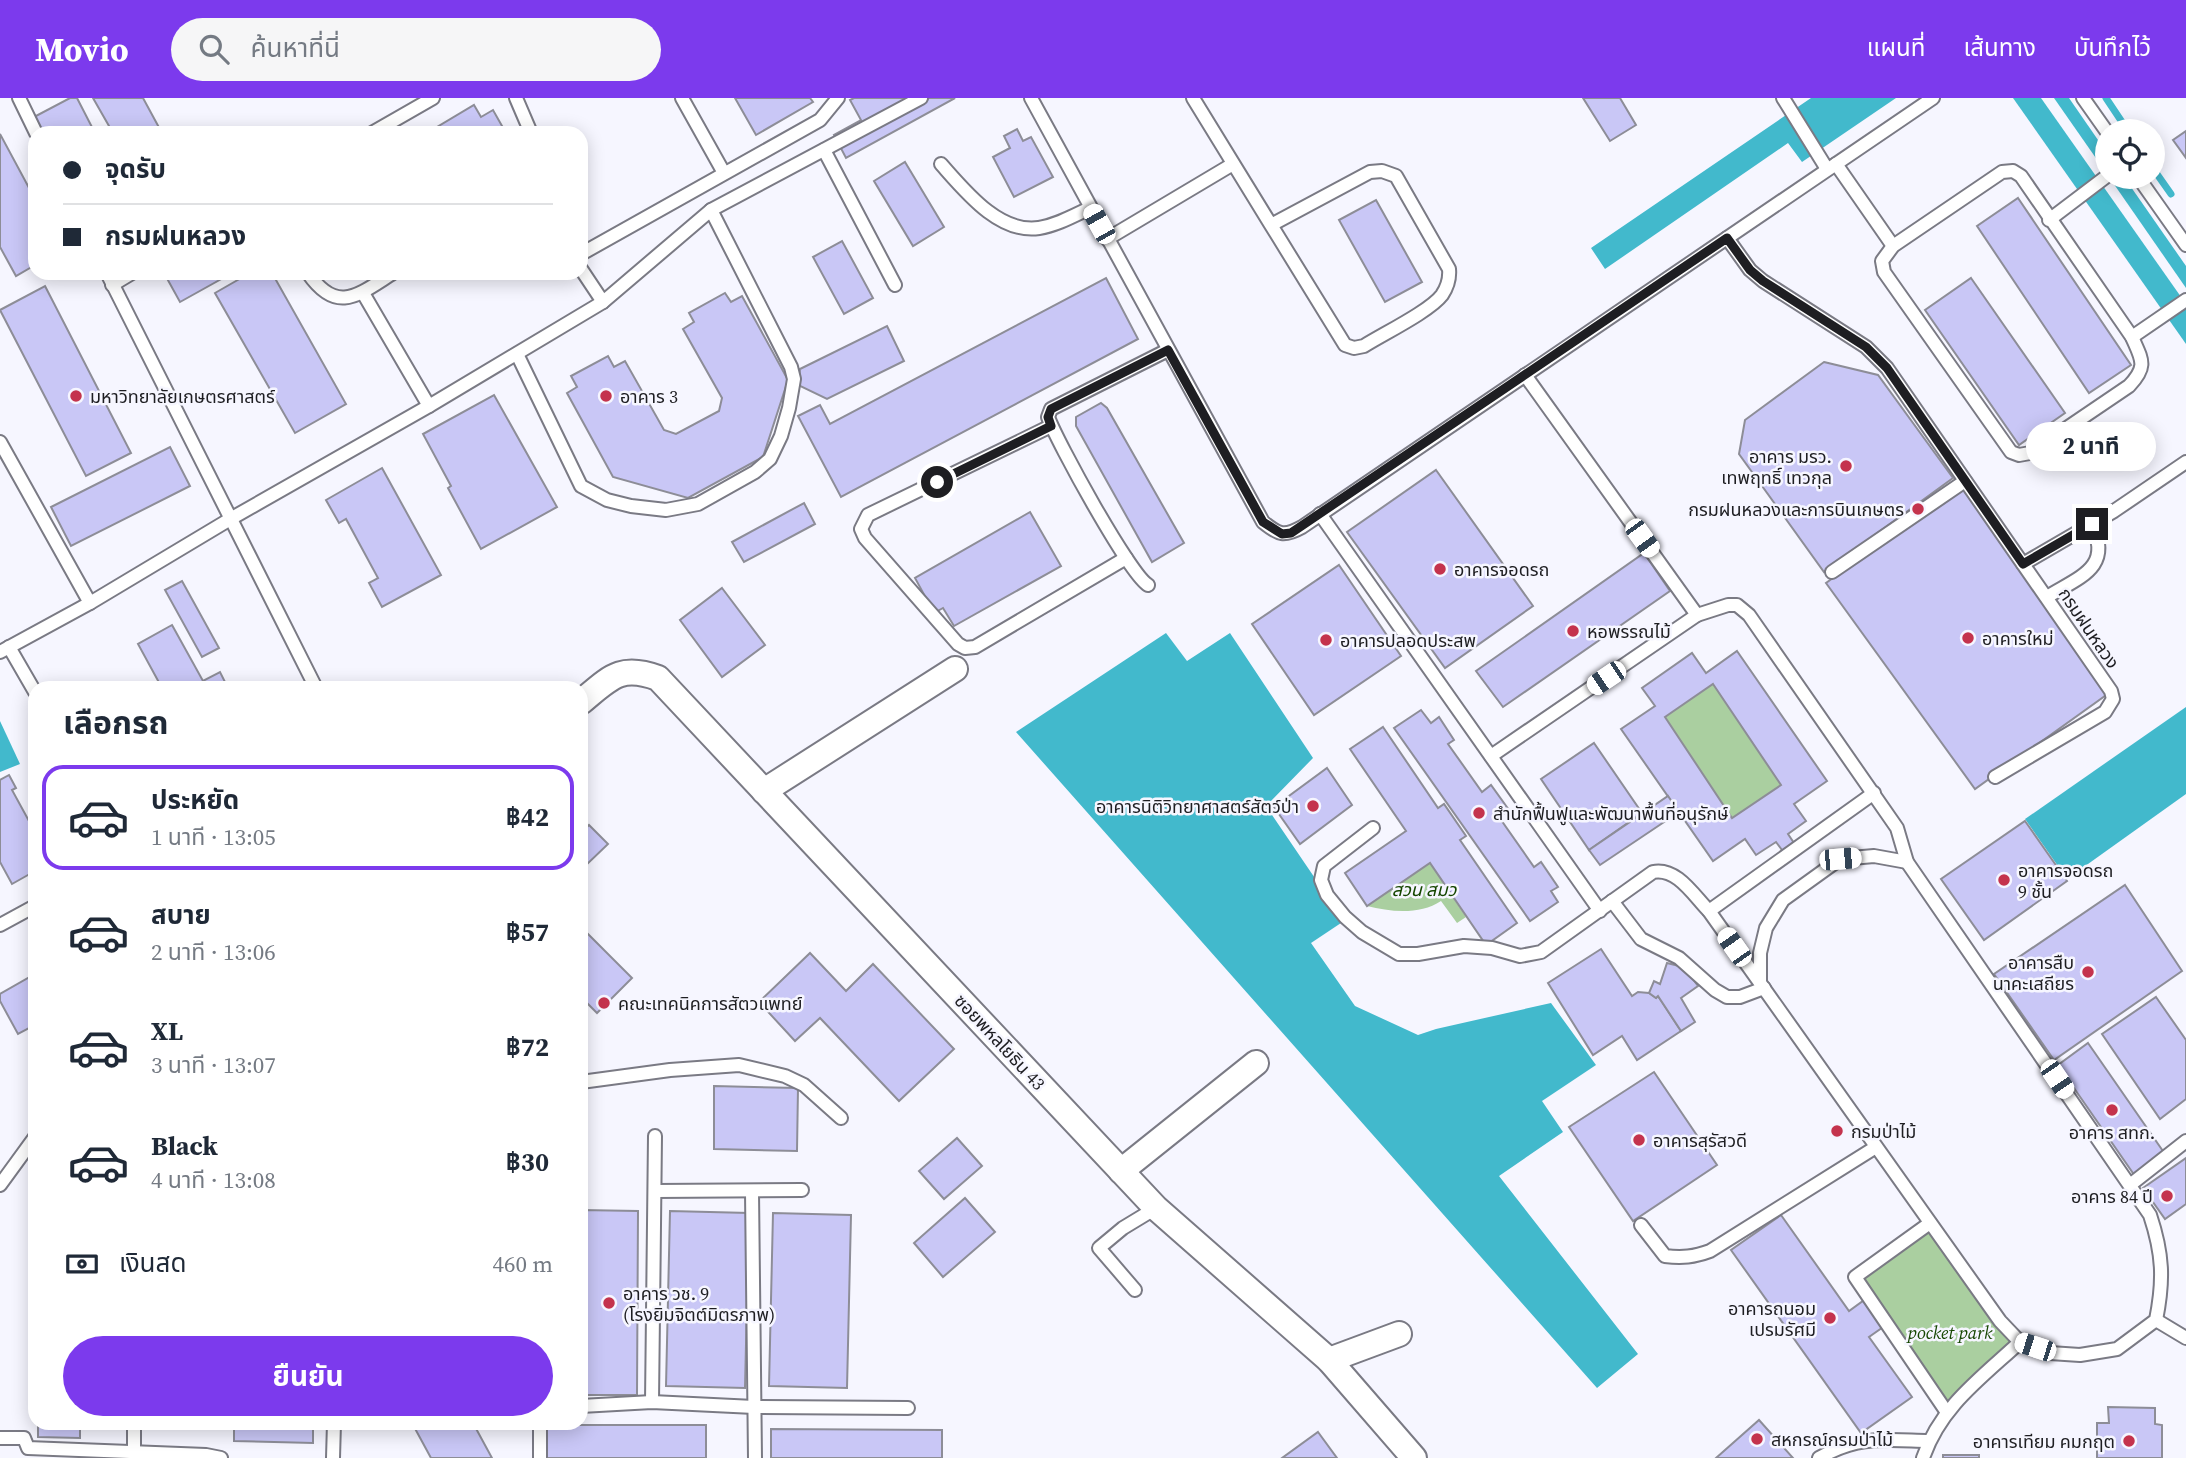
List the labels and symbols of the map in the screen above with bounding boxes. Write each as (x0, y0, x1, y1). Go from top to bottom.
car (1080, 201, 1119, 247)
place label: มหาวิทยาลัยเกษตรศาสตร์ (90, 384, 276, 409)
place label: อาคาร 3 (620, 384, 678, 409)
marker: มหาวิทยาลัยเกษตรศาสตร์ (68, 388, 84, 404)
marker: อาคาร 3 (598, 388, 614, 404)
callout: 2 นาที (2027, 422, 2157, 472)
place label: อาคาร มรว. เทพฤทธิ์ เทวกุล (1721, 444, 1832, 490)
marker: อาคาร มรว. เทพฤทธิ์ เทวกุล (1838, 458, 1854, 474)
route start (921, 466, 953, 498)
place label: กรมฝนหลวงและการบินเกษตร (1688, 497, 1904, 522)
marker: กรมฝนหลวงและการบินเกษตร (1910, 501, 1926, 517)
route end (2076, 508, 2108, 540)
car (1622, 515, 1663, 561)
place label: อาคารจอดรถ (1454, 557, 1549, 582)
marker: อาคารจอดรถ (1432, 561, 1448, 577)
street label: กรมฝนหลวง (2053, 583, 2125, 673)
place label: หอพรรณไม้ (1587, 619, 1671, 644)
marker: หอพรรณไม้ (1565, 623, 1581, 639)
place label: อาคารใหม่ (1982, 626, 2054, 651)
place label: อาคารปลอดประสพ (1340, 628, 1476, 653)
marker: อาคารใหม่ (1960, 630, 1976, 646)
marker: อาคารปลอดประสพ (1318, 632, 1334, 648)
car (1583, 658, 1630, 698)
place label: อาคารนิติวิทยาศาสตร์สัตว์ป่า (1096, 794, 1299, 819)
marker: อาคารนิติวิทยาศาสตร์สัตว์ป่า (1305, 798, 1321, 814)
place label: สำนักฟื้นฟูและพัฒนาพื้นที่อนุรักษ์ (1493, 801, 1729, 826)
marker: สำนักฟื้นฟูและพัฒนาพื้นที่อนุรักษ์ (1471, 805, 1487, 821)
car (1819, 847, 1862, 871)
place label: อาคารจอดรถ 9 ชั้น (2018, 858, 2113, 904)
marker: อาคารจอดรถ 9 ชั้น (1996, 872, 2012, 888)
park label: สวน สมว (1392, 877, 1457, 902)
car (1714, 924, 1755, 970)
place label: อาคารสืบ นาคะเสถียร (1993, 950, 2074, 996)
marker: อาคารสืบ นาคะเสถียร (2080, 964, 2096, 980)
street label: ซอยพหลโยธิน 43 (949, 988, 1051, 1096)
place label: คณะเทคนิคการสัตวแพทย์ (618, 991, 803, 1016)
marker: คณะเทคนิคการสัตวแพทย์ (596, 995, 612, 1011)
car (2037, 1056, 2078, 1102)
marker: อาคาร สทก. (2104, 1102, 2120, 1118)
place label: กรมป่าไม้ (1851, 1119, 1916, 1144)
place label: อาคาร สทก. (2069, 1120, 2155, 1145)
marker: กรมป่าไม้ (1829, 1123, 1845, 1139)
place label: อาคารสุรัสวดี (1653, 1128, 1747, 1153)
marker: อาคารสุรัสวดี (1631, 1132, 1647, 1148)
place label: อาคาร 84 ปี (2071, 1184, 2153, 1209)
marker: อาคาร 84 ปี (2159, 1188, 2175, 1204)
place label: อาคาร วช. 9 (โรงยิมจิตต์มิตรภาพ) (623, 1281, 775, 1327)
marker: อาคาร วช. 9 (โรงยิมจิตต์มิตรภาพ) (601, 1295, 617, 1311)
place label: อาคารถนอม เปรมรัศมี (1728, 1296, 1816, 1342)
marker: อาคารถนอม เปรมรัศมี (1822, 1310, 1838, 1326)
park label: pocket park (1906, 1320, 1993, 1345)
car (2012, 1331, 2059, 1363)
place label: สหกรณ์กรมป่าไม้ (1771, 1427, 1893, 1452)
place label: อาคารเทียม คมกฤต (1973, 1429, 2115, 1454)
marker: สหกรณ์กรมป่าไม้ (1749, 1431, 1765, 1447)
marker: อาคารเทียม คมกฤต (2121, 1433, 2137, 1449)

